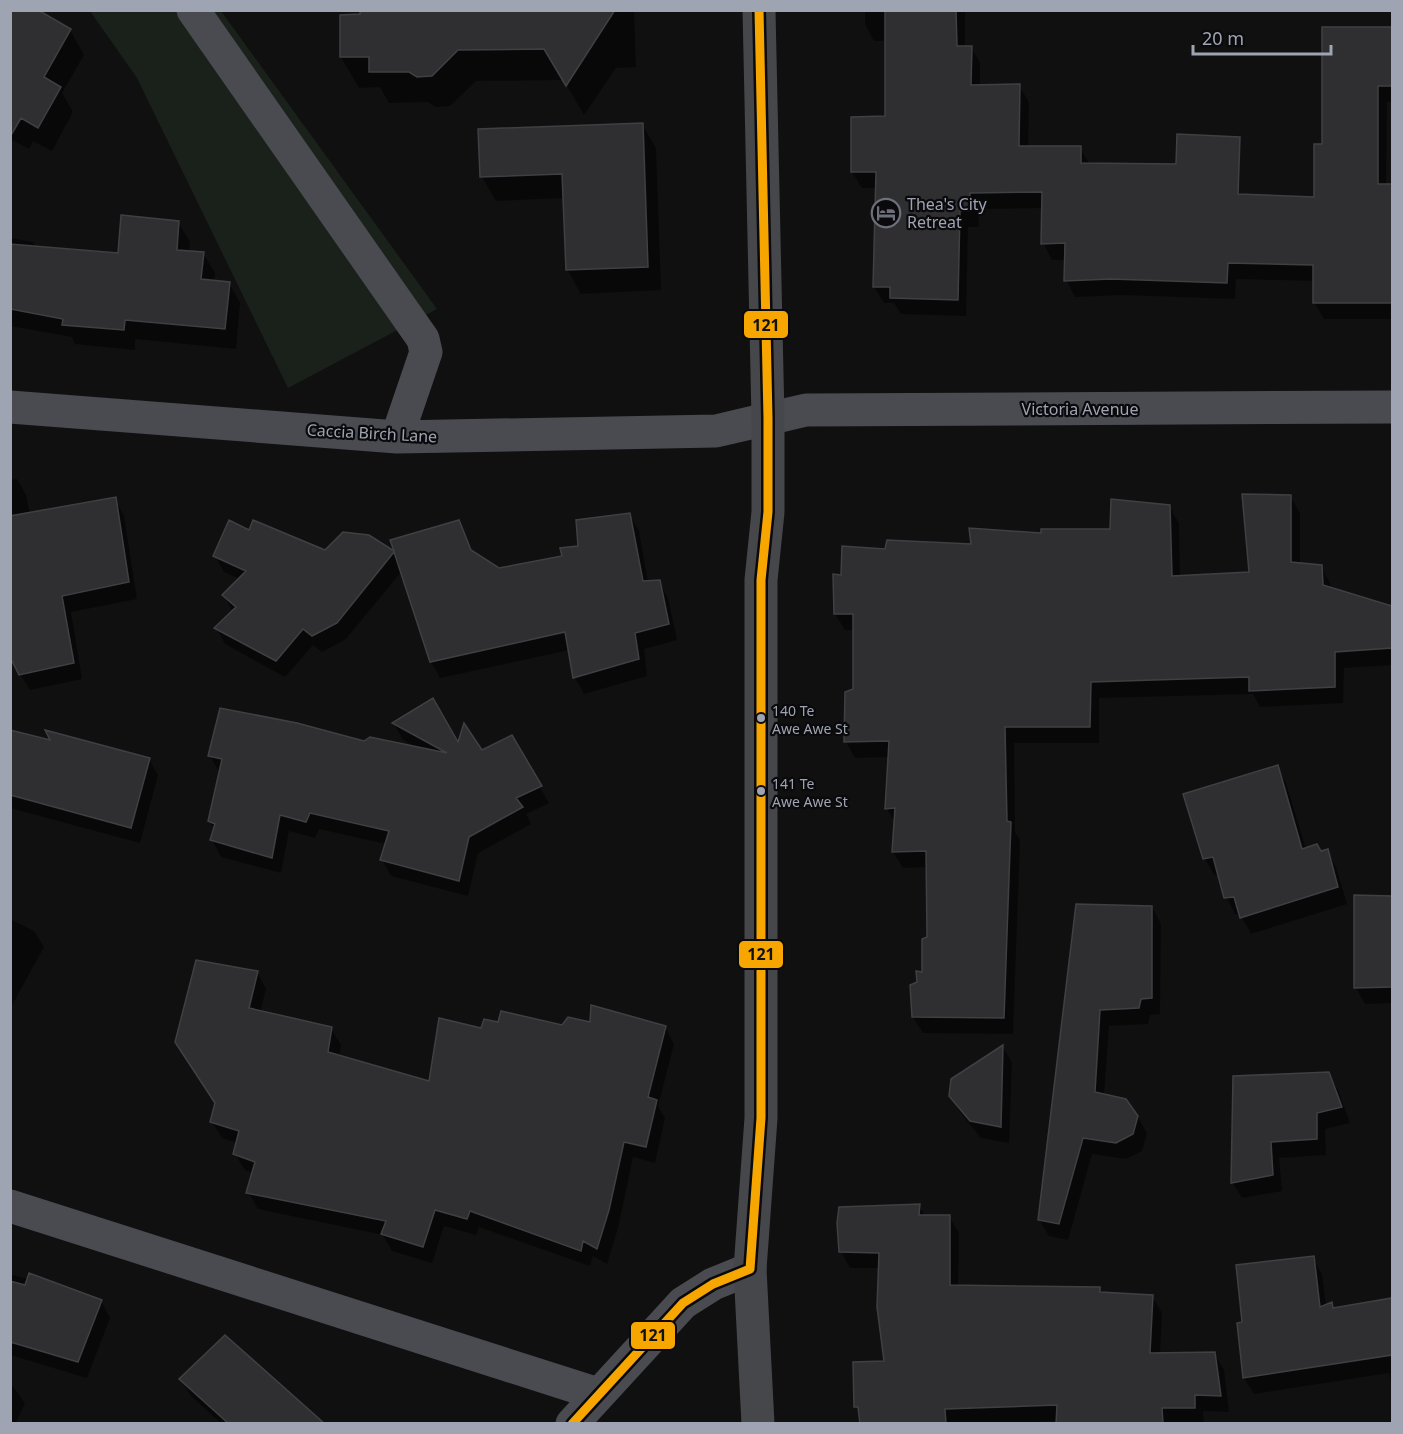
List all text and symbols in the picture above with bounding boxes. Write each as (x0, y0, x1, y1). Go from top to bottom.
scale bar (1193, 18, 1331, 56)
text: 20 m (1202, 26, 1244, 50)
place label: Thea's City Retreat (907, 193, 988, 233)
hotel icon: Thea's City Retreat (870, 197, 902, 229)
line badge: 121 (743, 310, 789, 339)
text: 121 (752, 314, 780, 336)
street label: Victoria Avenue (1022, 398, 1138, 420)
street label: Caccia Birch Lane (306, 419, 438, 447)
place label: 140 Te Awe Awe St (772, 701, 848, 738)
marker: 140 Te Awe Awe St (755, 712, 767, 724)
place label: 141 Te Awe Awe St (772, 774, 848, 811)
marker: 141 Te Awe Awe St (755, 785, 767, 797)
line badge: 121 (738, 940, 784, 969)
text: 121 (747, 943, 775, 965)
line badge: 121 (630, 1321, 676, 1350)
text: 121 (639, 1324, 667, 1346)

